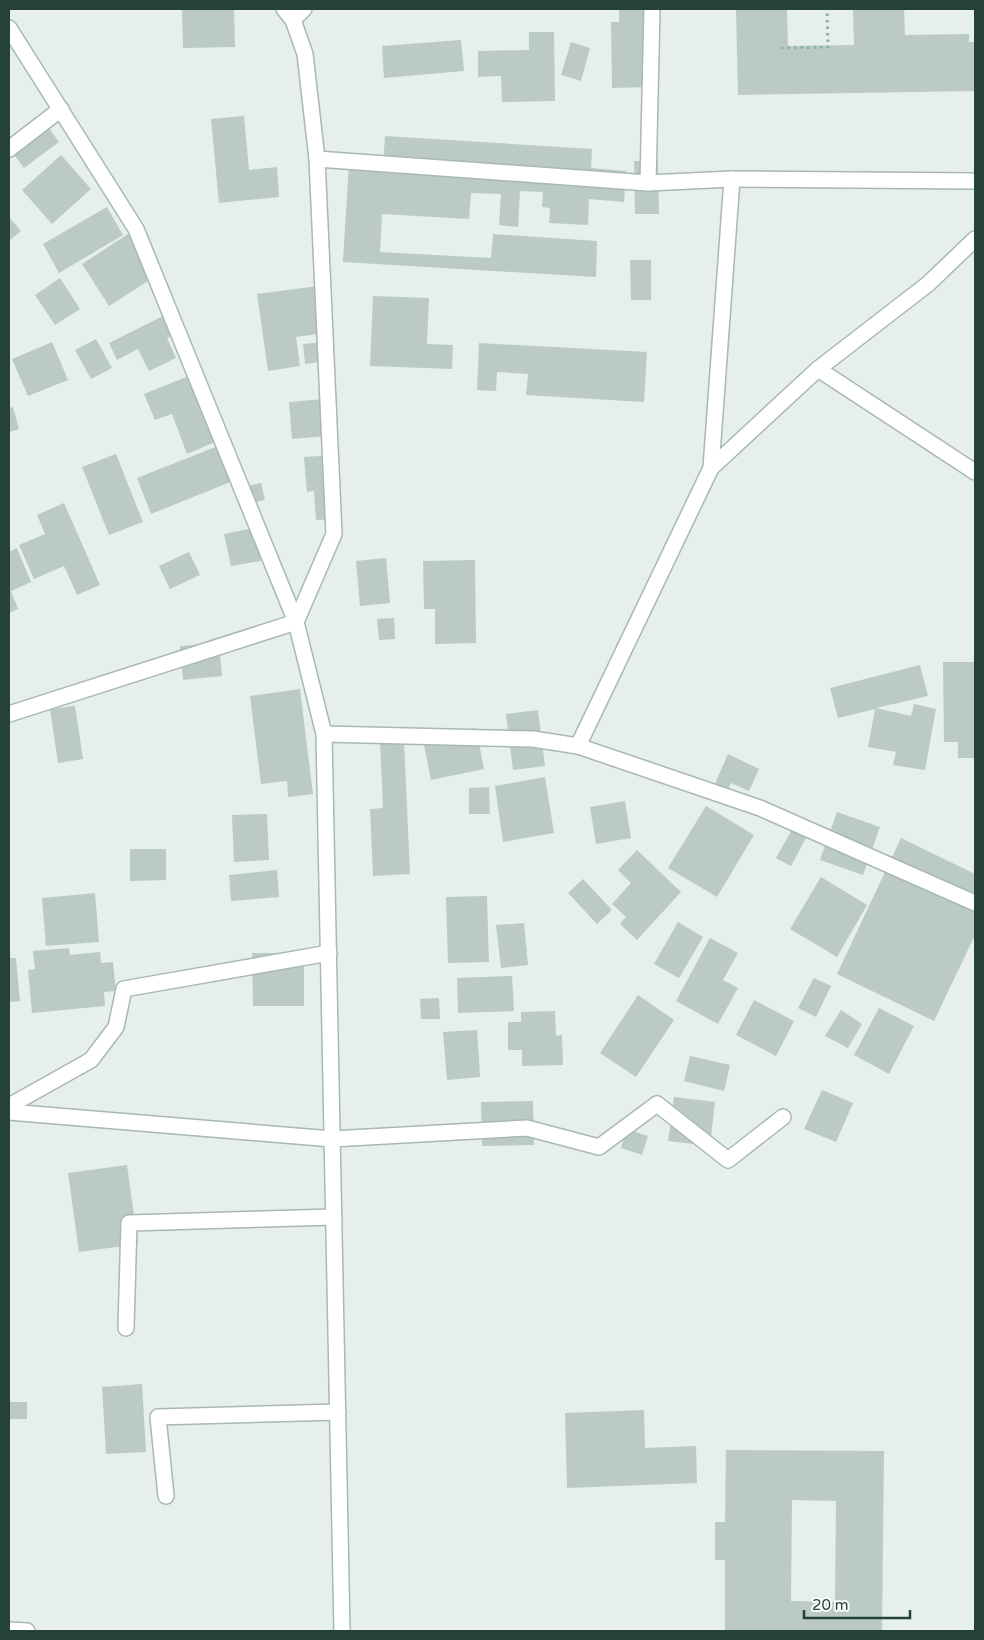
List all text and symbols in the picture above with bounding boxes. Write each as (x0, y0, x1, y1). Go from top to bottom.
scale bar (804, 1588, 910, 1620)
text: 20 m (812, 1596, 849, 1614)

